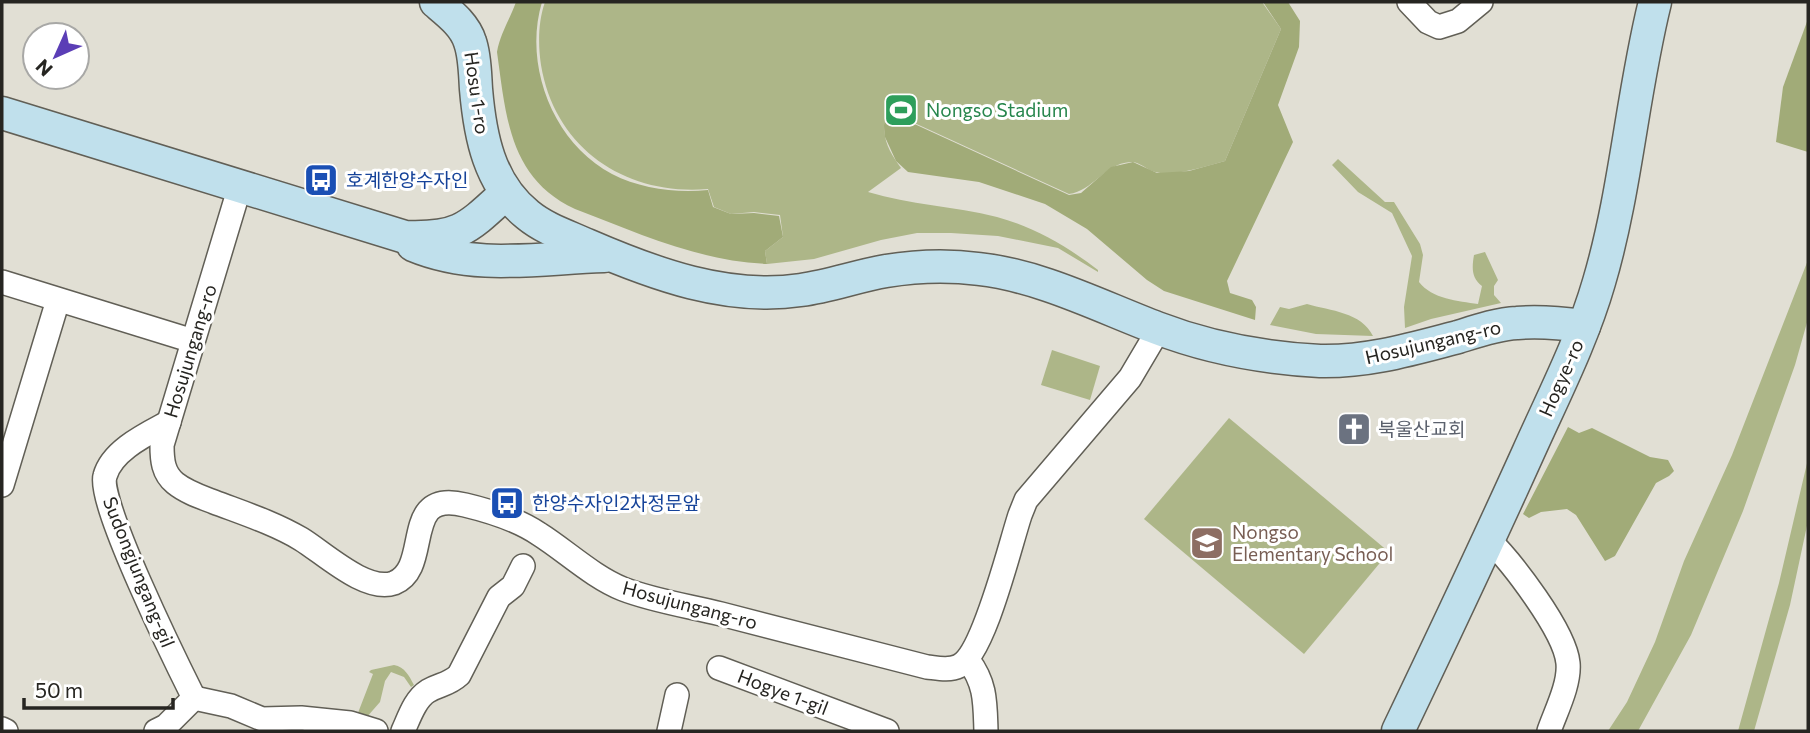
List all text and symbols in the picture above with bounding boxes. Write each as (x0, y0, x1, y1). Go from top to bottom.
north arrow (21, 21, 91, 91)
street label: Hosu 1-ro (460, 50, 495, 136)
text: N (30, 55, 57, 82)
sports icon: Nongso Stadium (882, 91, 920, 129)
place label: Nongso Stadium (926, 98, 1068, 121)
bus stop icon: 호계한양수자인 (302, 161, 340, 199)
place label: 호계한양수자인 (346, 168, 468, 191)
street label: Hosujungang-ro (158, 281, 221, 420)
street label: Hosujungang-ro (1363, 315, 1503, 368)
street label: Hogye-ro (1533, 336, 1588, 420)
church icon: 북울산교회 (1335, 410, 1373, 448)
place label: 북울산교회 (1378, 417, 1465, 440)
bus stop icon: 한양수자인2차정문앞 (488, 484, 526, 522)
place label: 한양수자인2차정문앞 (532, 491, 700, 514)
street label: Sudongjungang-gil (99, 493, 180, 651)
place label: Nongso Elementary School (1232, 520, 1393, 565)
school or university icon: Nongso Elementary School (1188, 524, 1226, 562)
street label: Hosujungang-ro (620, 575, 760, 634)
street label: Hogye 1-gil (735, 664, 832, 719)
scale bar (24, 666, 173, 710)
text: 50 m (35, 677, 83, 702)

